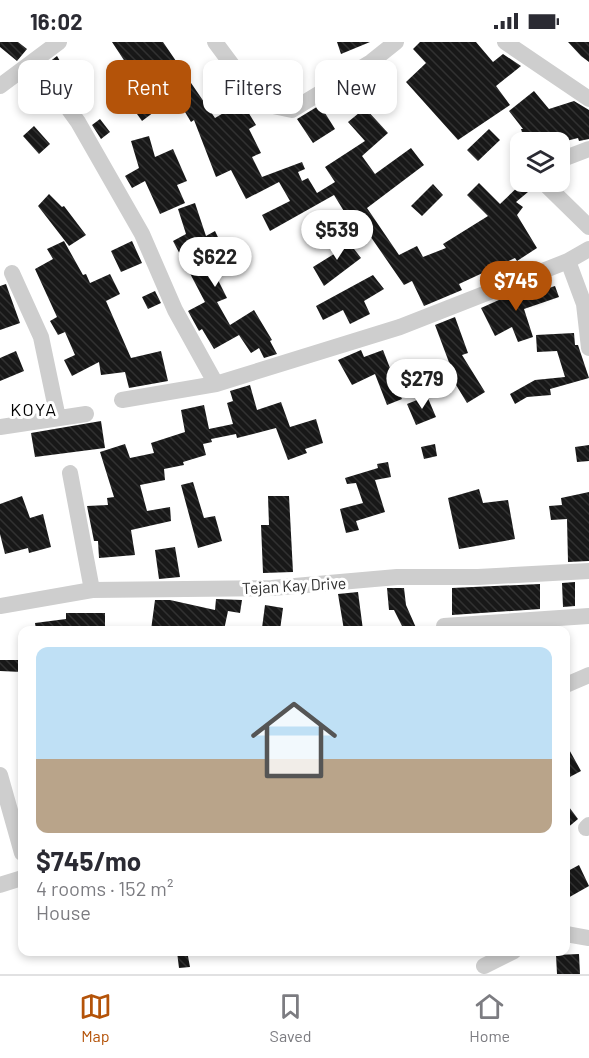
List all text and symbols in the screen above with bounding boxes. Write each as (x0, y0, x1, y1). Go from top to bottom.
text: 16:02 (30, 8, 82, 34)
chip: Buy (18, 60, 94, 114)
chip: Rent (106, 60, 191, 114)
chip: Filters (203, 60, 303, 114)
chip: New (315, 60, 397, 114)
map controls (510, 132, 570, 192)
button: layers (510, 132, 570, 192)
pin: $539 (301, 210, 373, 261)
text: $539 (315, 217, 359, 241)
pin: $622 (179, 237, 251, 288)
text: $622 (193, 244, 237, 268)
pin: $745 (480, 261, 552, 312)
text: $745 (494, 268, 538, 292)
pin: $279 (386, 359, 458, 410)
text: $279 (400, 366, 444, 390)
district label: KOYA (10, 398, 58, 420)
street label: Tejan Kay Drive (241, 573, 347, 597)
icon: home (240, 686, 348, 794)
text: $745/mo (36, 845, 141, 876)
text: 4 rooms · 152 m² (36, 876, 173, 900)
text: House (36, 900, 91, 924)
tab: Map (79, 990, 112, 1045)
tab: Saved (270, 990, 312, 1045)
tab: Home (469, 990, 510, 1045)

